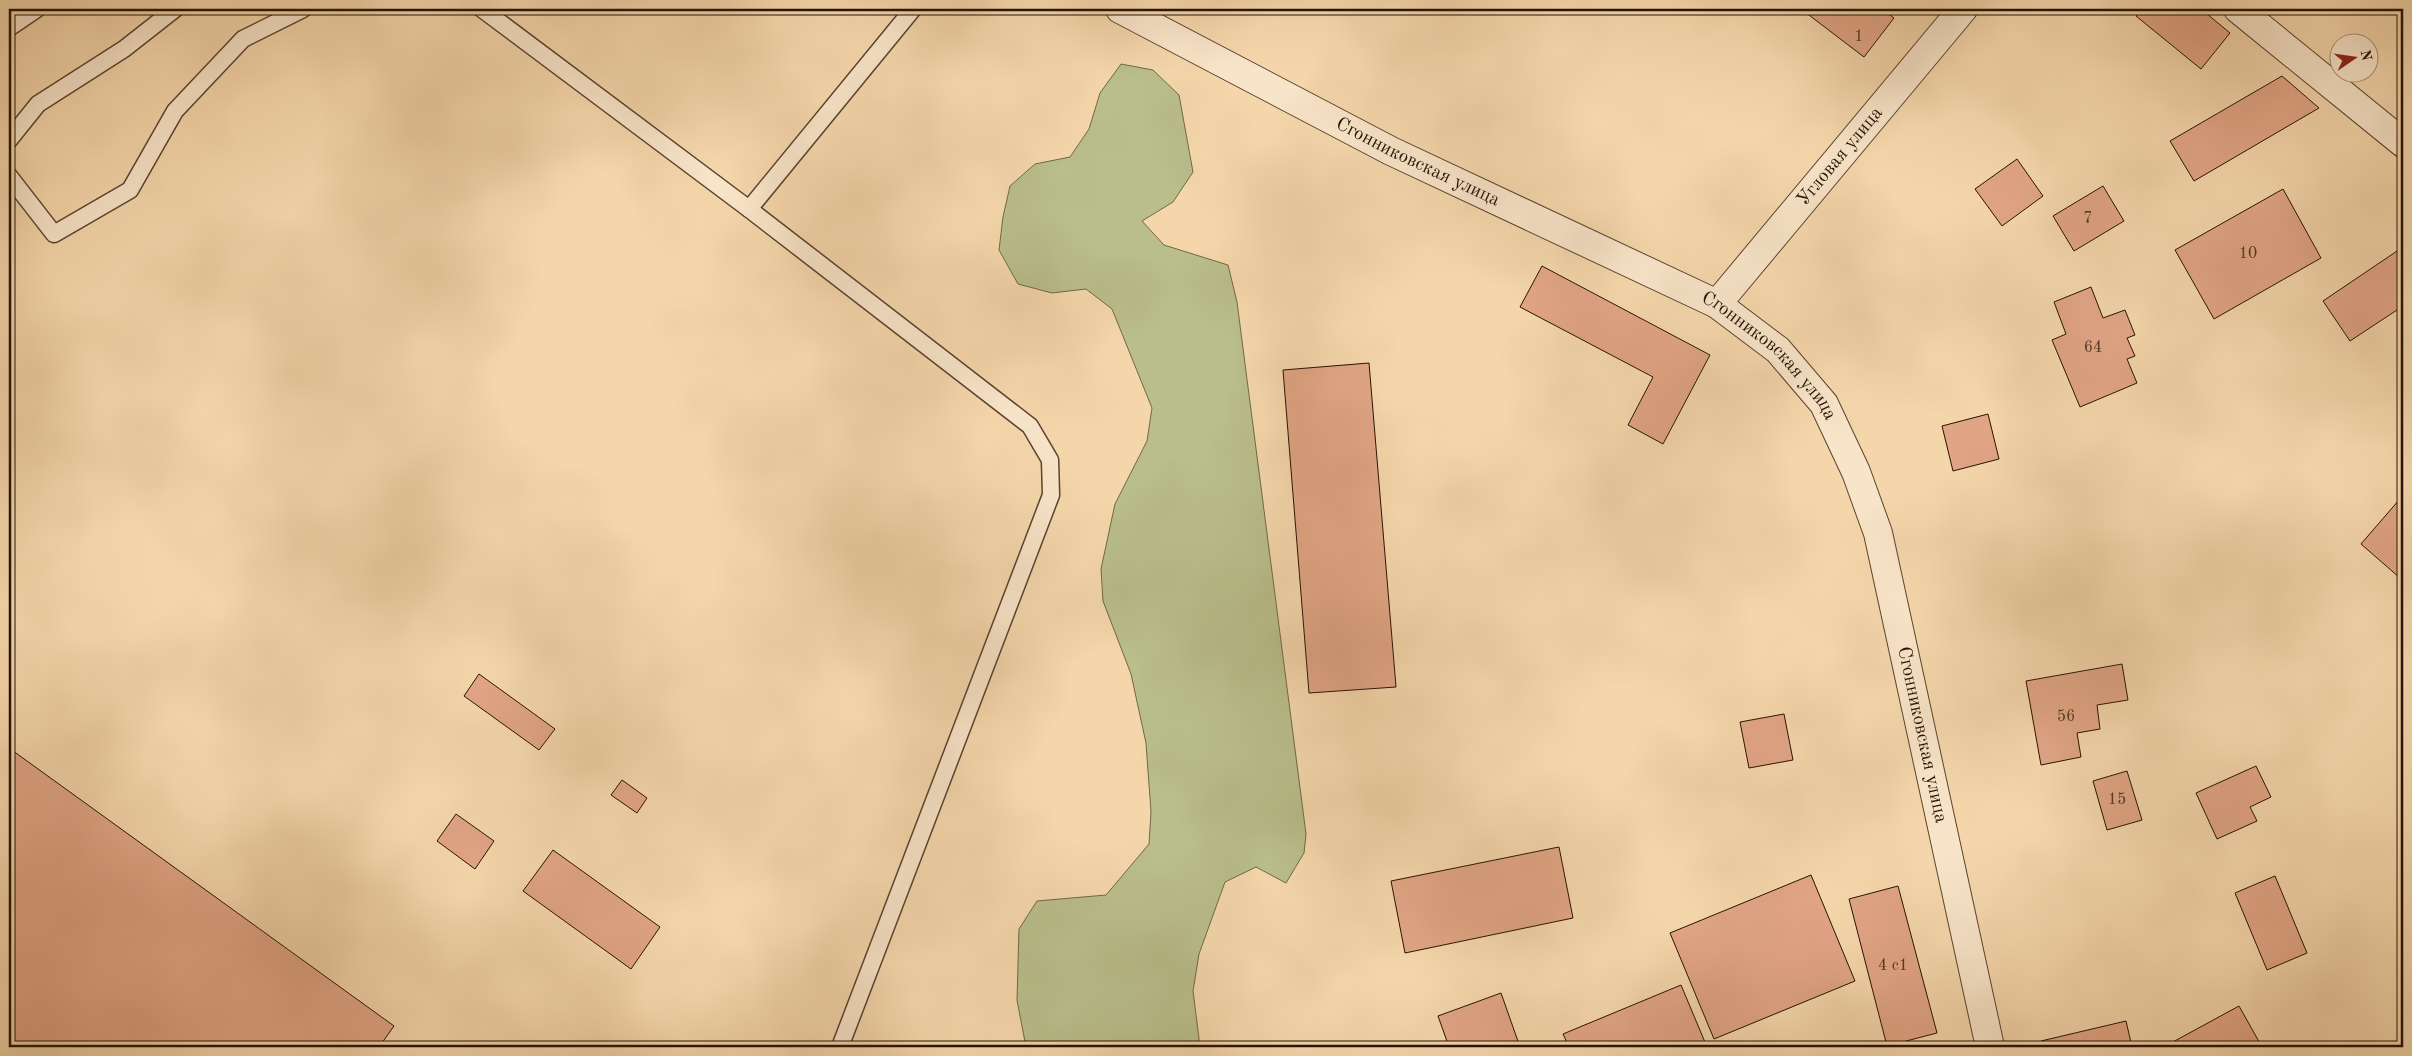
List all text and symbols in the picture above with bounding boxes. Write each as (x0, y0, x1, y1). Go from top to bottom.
house number: 1 (1854, 29, 1864, 45)
north arrow (2330, 32, 2380, 82)
text: N (2358, 49, 2374, 62)
street label: Угловая улица (1794, 103, 1887, 210)
street label: Сгонниковская улица (1333, 114, 1503, 210)
house number: 7 (2083, 211, 2093, 227)
house number: 10 (2239, 246, 2257, 262)
street label: Сгонниковская улица (1699, 289, 1840, 423)
house number: 64 (2084, 340, 2102, 356)
street label: Сгонниковская улица (1894, 645, 1951, 825)
house number: 56 (2057, 709, 2075, 725)
house number: 15 (2108, 792, 2126, 808)
house number: 4 с1 (1878, 958, 1908, 974)

